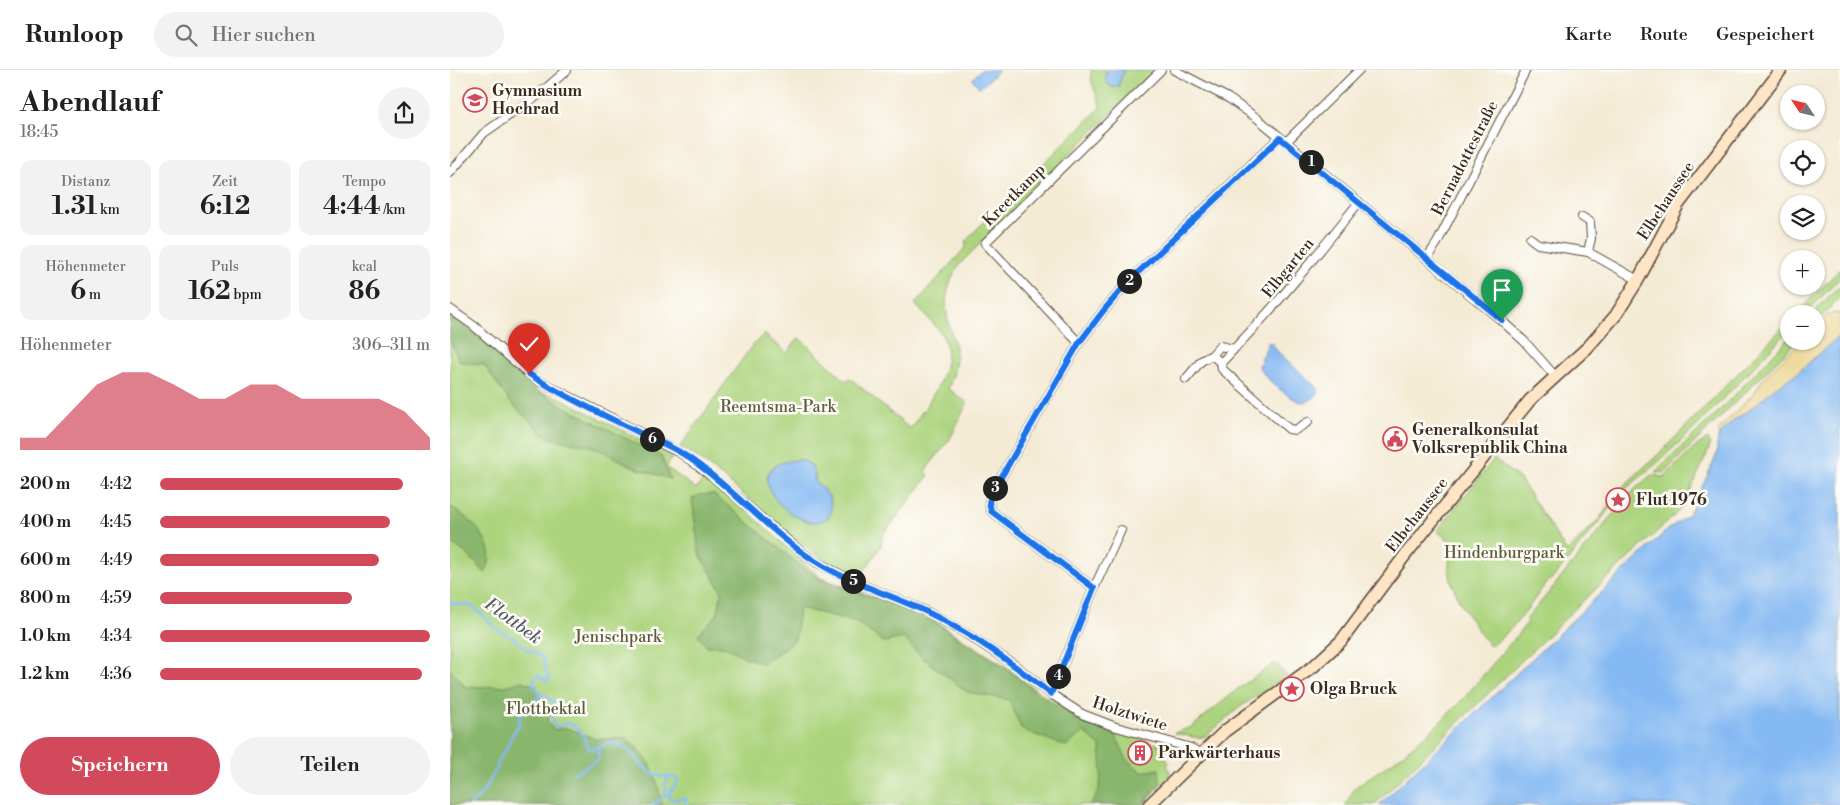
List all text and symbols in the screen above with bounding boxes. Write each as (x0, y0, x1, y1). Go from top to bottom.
search box (154, 12, 504, 57)
text: Runloop (25, 20, 124, 50)
icon: search (172, 21, 200, 49)
text: Hier suchen (212, 23, 316, 47)
text: Karte (1565, 23, 1612, 46)
text: Route (1640, 23, 1688, 46)
text: Gespeichert (1716, 23, 1815, 46)
place label: Gymnasium Hochrad (492, 81, 582, 119)
text: Abendlauf (20, 85, 160, 120)
north arrow (1780, 85, 1825, 130)
map controls (1780, 85, 1825, 350)
button: share (378, 87, 430, 139)
school or university icon: Gymnasium Hochrad (462, 87, 488, 113)
street label: Bernadottestraße (1427, 97, 1503, 220)
text: 18:45 (20, 122, 58, 142)
button: locate (1780, 140, 1825, 185)
pin: 1 (1298, 150, 1324, 174)
text: 1 (1308, 153, 1315, 171)
street label: Elbchaussee (1633, 158, 1699, 244)
street label: Kreetkamp (978, 159, 1050, 231)
text: Distanz (61, 173, 110, 191)
text: Zeit (212, 173, 238, 191)
text: Tempo (342, 173, 386, 191)
text: 1.31 (52, 191, 97, 222)
text: 6:12 (200, 191, 250, 222)
text: 4:44 (323, 191, 381, 222)
button: layers (1780, 195, 1825, 240)
text: km (97, 201, 120, 219)
text: /km (381, 201, 406, 219)
street label: Elbgarten (1258, 233, 1319, 302)
button: + (1780, 250, 1825, 295)
text: Höhenmeter (46, 258, 126, 276)
text: Puls (211, 258, 239, 276)
text: kcal (352, 258, 377, 276)
pin: 2 (1116, 268, 1142, 294)
pin (1481, 269, 1523, 320)
text: 2 (1125, 272, 1134, 290)
text: 6 (70, 276, 86, 307)
text: 162 (188, 276, 231, 307)
text: 86 (348, 276, 380, 307)
icon: arrive (1488, 276, 1516, 304)
text: m (86, 286, 101, 304)
text: bpm (231, 286, 262, 304)
button: − (1780, 305, 1825, 350)
pin (508, 323, 550, 374)
icon: check (515, 330, 543, 358)
text: Höhenmeter (20, 335, 112, 355)
text: 306–311 m (352, 335, 430, 355)
park label: Reemtsma-Park (720, 397, 837, 417)
place label: Generalkonsulat Volksrepublik China (1411, 420, 1568, 458)
pin: 6 (640, 426, 664, 452)
public building icon: Generalkonsulat Volksrepublik China (1382, 426, 1408, 452)
text: 6 (648, 430, 657, 448)
street label: Elbchaussee (1381, 473, 1453, 557)
text: 200 m (20, 474, 70, 494)
text: 4:42 (100, 474, 132, 494)
pin: 3 (982, 476, 1008, 500)
text: 3 (991, 479, 1000, 497)
place icon: Flut 1976 (1605, 487, 1631, 513)
place label: Flut 1976 (1636, 490, 1707, 510)
text: 400 m (20, 512, 71, 532)
text: 4:45 (100, 512, 131, 532)
park label: Hindenburgpark (1444, 543, 1566, 563)
text: 600 m (20, 550, 70, 570)
text: 4:49 (100, 550, 132, 570)
pin: 5 (840, 568, 866, 594)
text: 5 (849, 572, 858, 590)
text: 800 m (20, 588, 71, 608)
text: 4:59 (100, 588, 132, 608)
water label: Flottbek (480, 592, 546, 650)
text: 1.0 km (20, 626, 71, 646)
text: 4:34 (100, 626, 132, 646)
park label: Jenischpark (574, 627, 663, 647)
text: 1.2 km (20, 664, 69, 684)
text: 4:36 (100, 664, 132, 684)
pin: 4 (1046, 664, 1070, 688)
text: 4 (1054, 667, 1063, 685)
place icon: Olga Bruck (1279, 676, 1305, 702)
place label: Olga Bruck (1310, 679, 1398, 699)
street label: Holztwiete (1090, 692, 1170, 736)
park label: Flottbektal (506, 699, 586, 719)
button: Speichern (20, 737, 220, 795)
button: Teilen (230, 737, 430, 795)
building icon: Parkwärterhaus (1127, 740, 1153, 766)
place label: Parkwärterhaus (1158, 743, 1280, 763)

